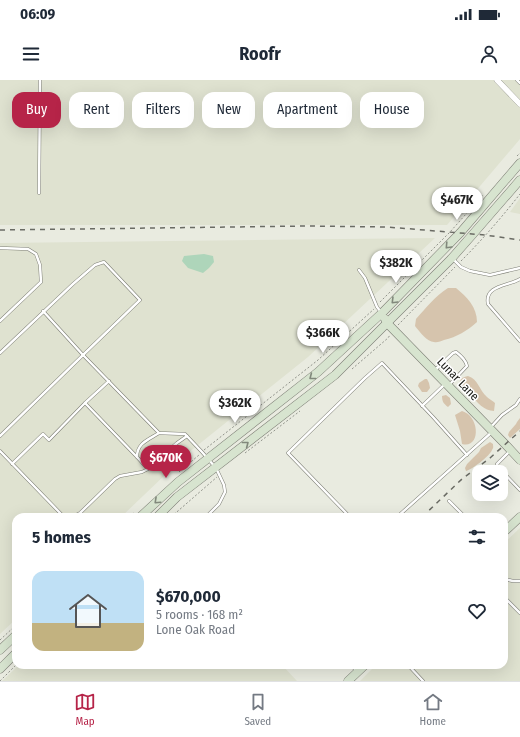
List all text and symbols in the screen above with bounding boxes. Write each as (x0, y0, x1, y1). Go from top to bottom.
text: 06:09 (20, 5, 55, 23)
icon: menu (20, 43, 42, 65)
text: Roofr (239, 43, 281, 65)
icon: person (478, 43, 500, 65)
chip: Buy (12, 92, 61, 128)
chip: Rent (69, 92, 124, 128)
chip: Filters (132, 92, 194, 128)
chip: New (202, 92, 255, 128)
chip: Apartment (263, 92, 352, 128)
chip: House (360, 92, 424, 128)
pin: $467K (429, 187, 485, 221)
text: $467K (441, 192, 473, 207)
one-way arrow (445, 241, 452, 249)
pin: $382K (368, 250, 424, 284)
text: $382K (380, 255, 413, 270)
one-way arrow (391, 296, 399, 304)
pin: $366K (295, 320, 351, 354)
text: $366K (306, 325, 340, 340)
street label: Lunar Lane (434, 355, 482, 403)
one-way arrow (309, 372, 316, 379)
pin: $362K (207, 390, 263, 424)
text: $362K (219, 395, 251, 410)
one-way arrow (242, 442, 249, 449)
pin: $670K (138, 445, 194, 479)
text: $670K (149, 450, 183, 465)
map controls (472, 465, 508, 501)
button: layers (472, 465, 508, 501)
one-way arrow (154, 496, 162, 504)
icon: filters (466, 526, 488, 548)
text: 5 homes (32, 527, 91, 548)
text: $670,000 (156, 586, 221, 607)
icon: home (64, 587, 112, 635)
icon: heart (466, 600, 488, 622)
text: 5 rooms · 168 m² (156, 607, 243, 622)
text: Lone Oak Road (156, 622, 235, 637)
tab: Map (74, 691, 96, 728)
tab: Saved (244, 691, 271, 728)
tab: Home (420, 691, 446, 728)

